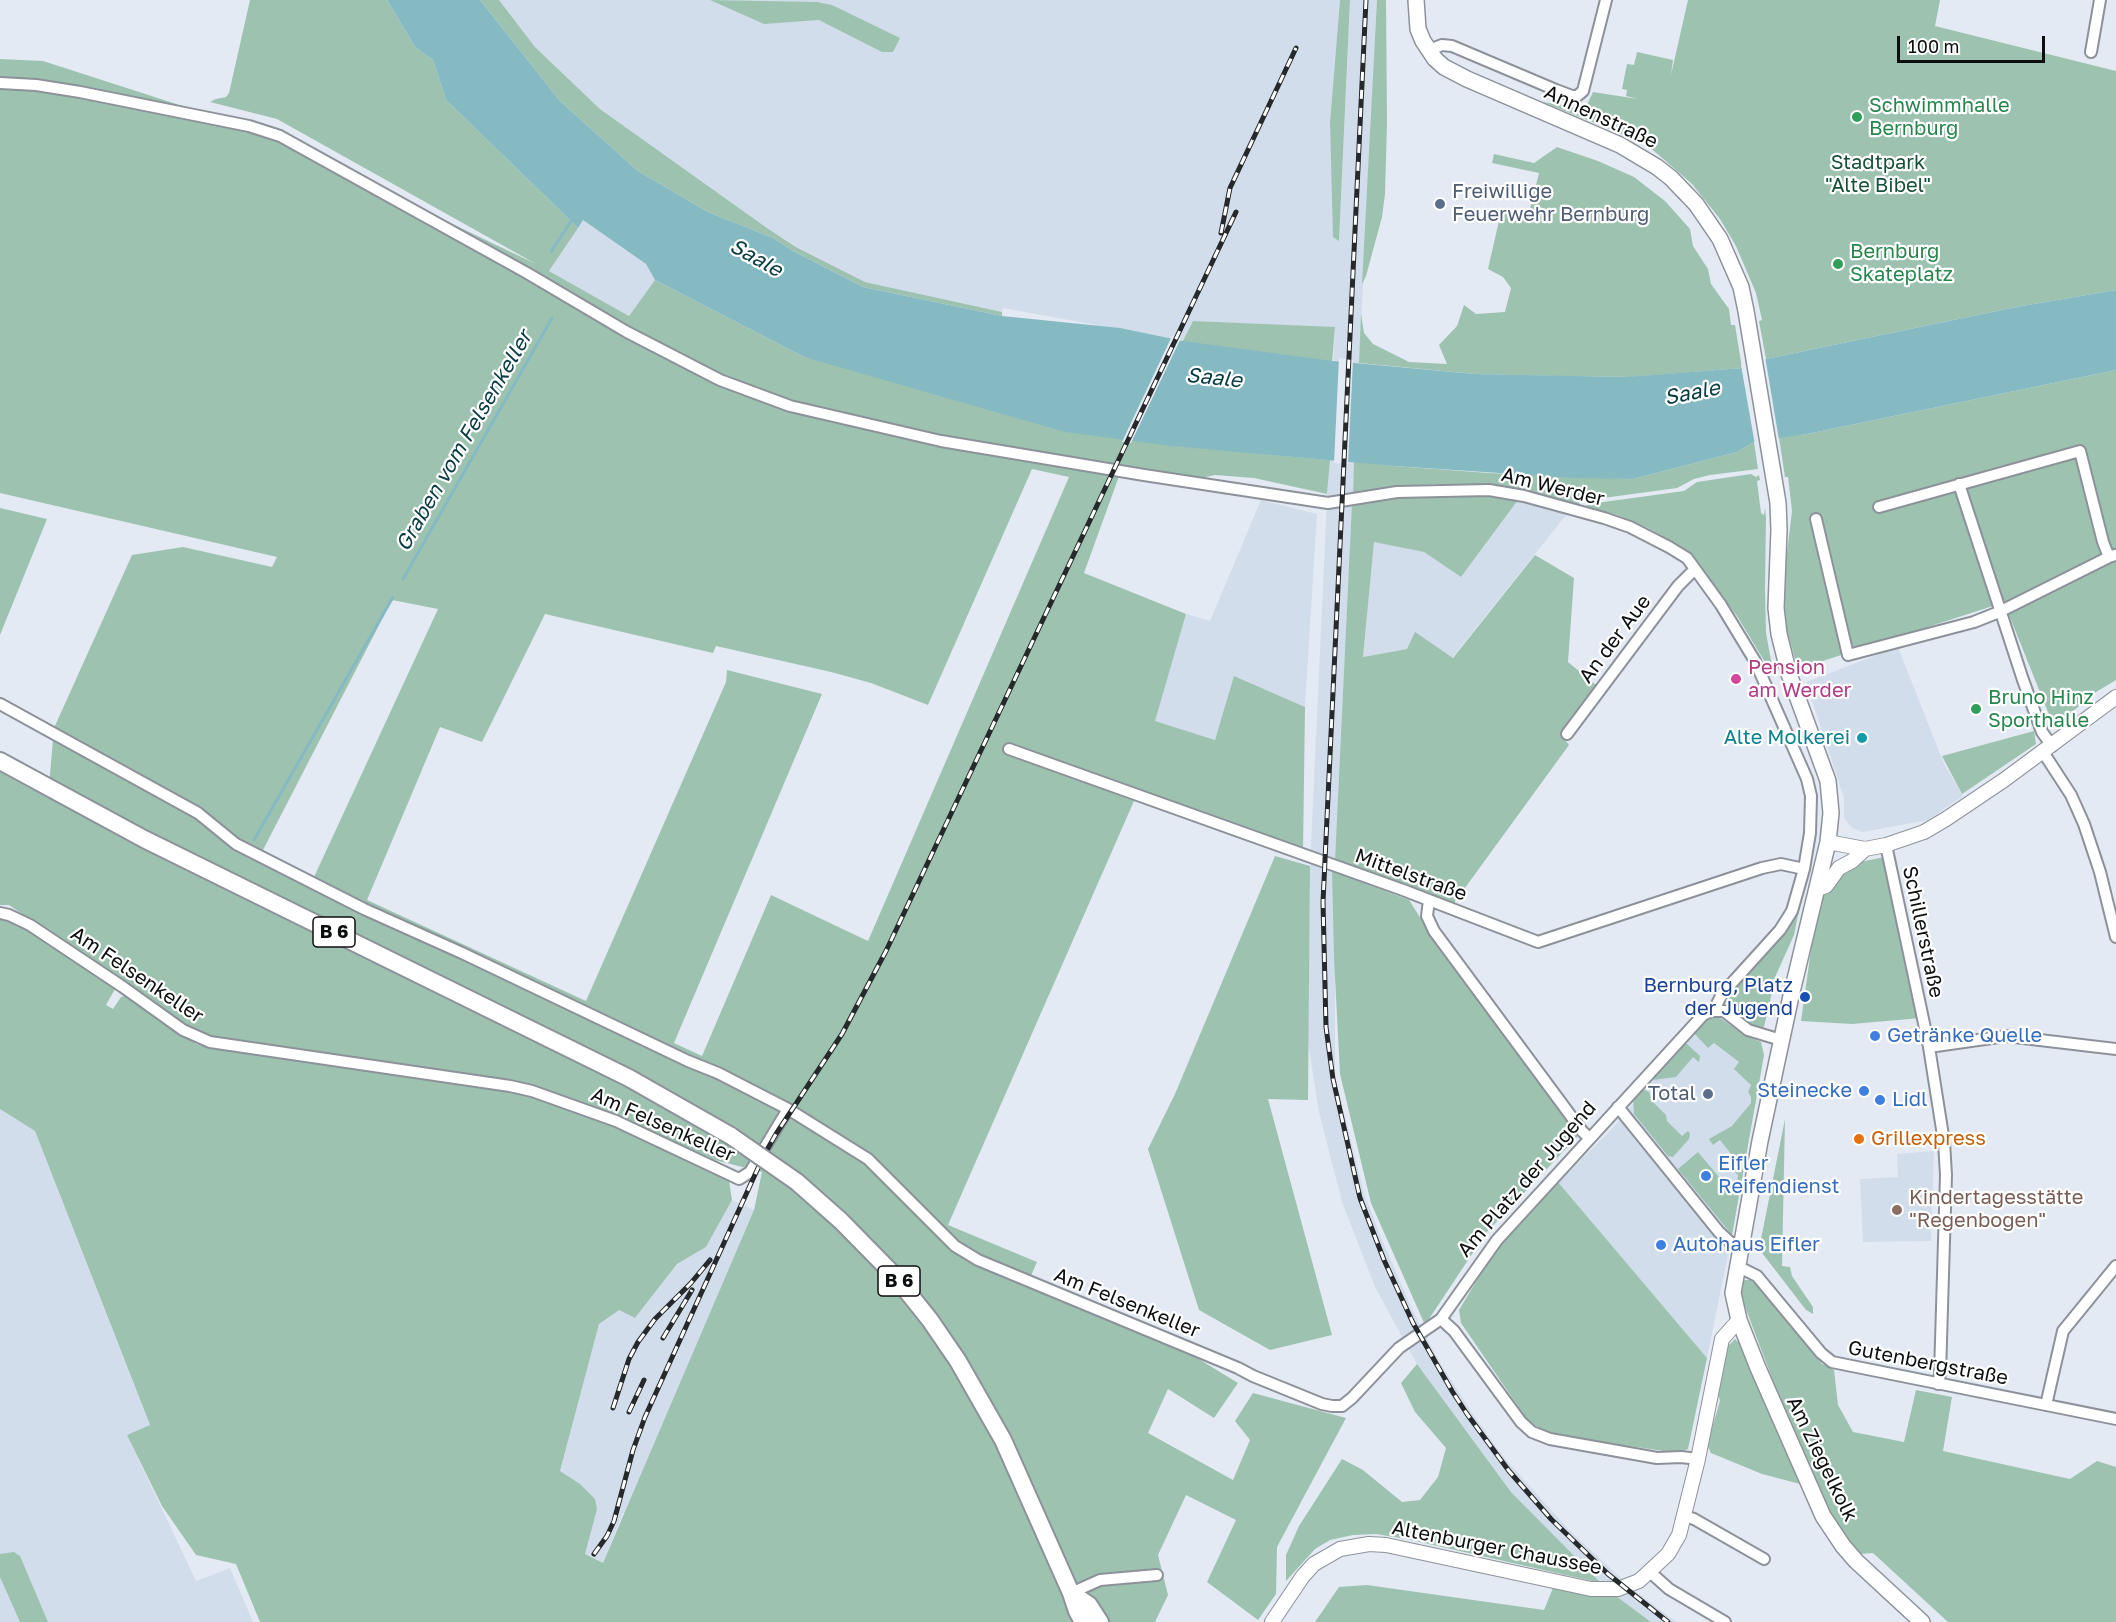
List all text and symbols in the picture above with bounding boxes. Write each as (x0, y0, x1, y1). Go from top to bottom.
scale bar (1900, 24, 2048, 62)
text: 100 m (1908, 35, 1959, 57)
street label: Annenstraße (1540, 80, 1662, 154)
place label: Schwimmhalle Bernburg (1869, 94, 2010, 141)
marker: Schwimmhalle Bernburg (1850, 110, 1864, 124)
park label: Stadtpark "Alte Bibel" (1825, 151, 1931, 198)
place label: Freiwillige Feuerwehr Bernburg (1452, 180, 1649, 227)
marker: Freiwillige Feuerwehr Bernburg (1433, 197, 1447, 211)
water label: Saale (725, 233, 787, 283)
place label: Bernburg Skateplatz (1850, 240, 1953, 287)
marker: Bernburg Skateplatz (1831, 257, 1845, 271)
water label: Graben vom Felsenkeller (391, 326, 537, 556)
water label: Saale (1185, 363, 1243, 393)
water label: Saale (1662, 375, 1722, 411)
street label: Am Werder (1499, 463, 1607, 511)
street label: An der Aue (1574, 590, 1656, 688)
place label: Pension am Werder (1748, 656, 1851, 703)
marker: Pension am Werder (1729, 672, 1743, 686)
place label: Bruno Hinz Sporthalle (1988, 686, 2094, 733)
marker: Bruno Hinz Sporthalle (1969, 702, 1983, 716)
place label: Alte Molkerei (1724, 726, 1850, 750)
marker: Alte Molkerei (1855, 731, 1869, 745)
street label: Mittelstraße (1352, 844, 1470, 906)
street label: Schillerstraße (1897, 864, 1949, 1000)
road number: B 6 (313, 917, 355, 947)
street label: Am Felsenkeller (66, 922, 208, 1028)
place label: Bernburg, Platz der Jugend (1643, 974, 1793, 1021)
marker: Bernburg, Platz der Jugend (1798, 990, 1812, 1004)
place label: Getränke Quelle (1887, 1024, 2042, 1048)
marker: Getränke Quelle (1868, 1029, 1882, 1043)
place label: Steinecke (1757, 1079, 1852, 1103)
place label: Total (1648, 1082, 1696, 1106)
street label: Am Felsenkeller (587, 1083, 739, 1167)
marker: Steinecke (1857, 1084, 1871, 1098)
marker: Total (1701, 1087, 1715, 1101)
place label: Lidl (1892, 1088, 1927, 1112)
marker: Lidl (1873, 1093, 1887, 1107)
street label: Am Platz der Jugend (1453, 1096, 1601, 1262)
place label: Grillexpress (1871, 1127, 1986, 1151)
marker: Grillexpress (1852, 1132, 1866, 1146)
place label: Eifler Reifendienst (1718, 1152, 1840, 1199)
marker: Eifler Reifendienst (1699, 1169, 1713, 1183)
place label: Kindertagesstätte "Regenbogen" (1909, 1186, 2083, 1233)
marker: Kindertagesstätte "Regenbogen" (1890, 1203, 1904, 1217)
place label: Autohaus Eifler (1673, 1233, 1820, 1257)
marker: Autohaus Eifler (1654, 1238, 1668, 1252)
street label: Am Felsenkeller (1051, 1263, 1203, 1343)
road number: B 6 (878, 1266, 920, 1296)
street label: Gutenbergstraße (1846, 1336, 2010, 1390)
street label: Am Ziegelkolk (1781, 1393, 1863, 1525)
street label: Altenburger Chaussee (1390, 1516, 1604, 1580)

